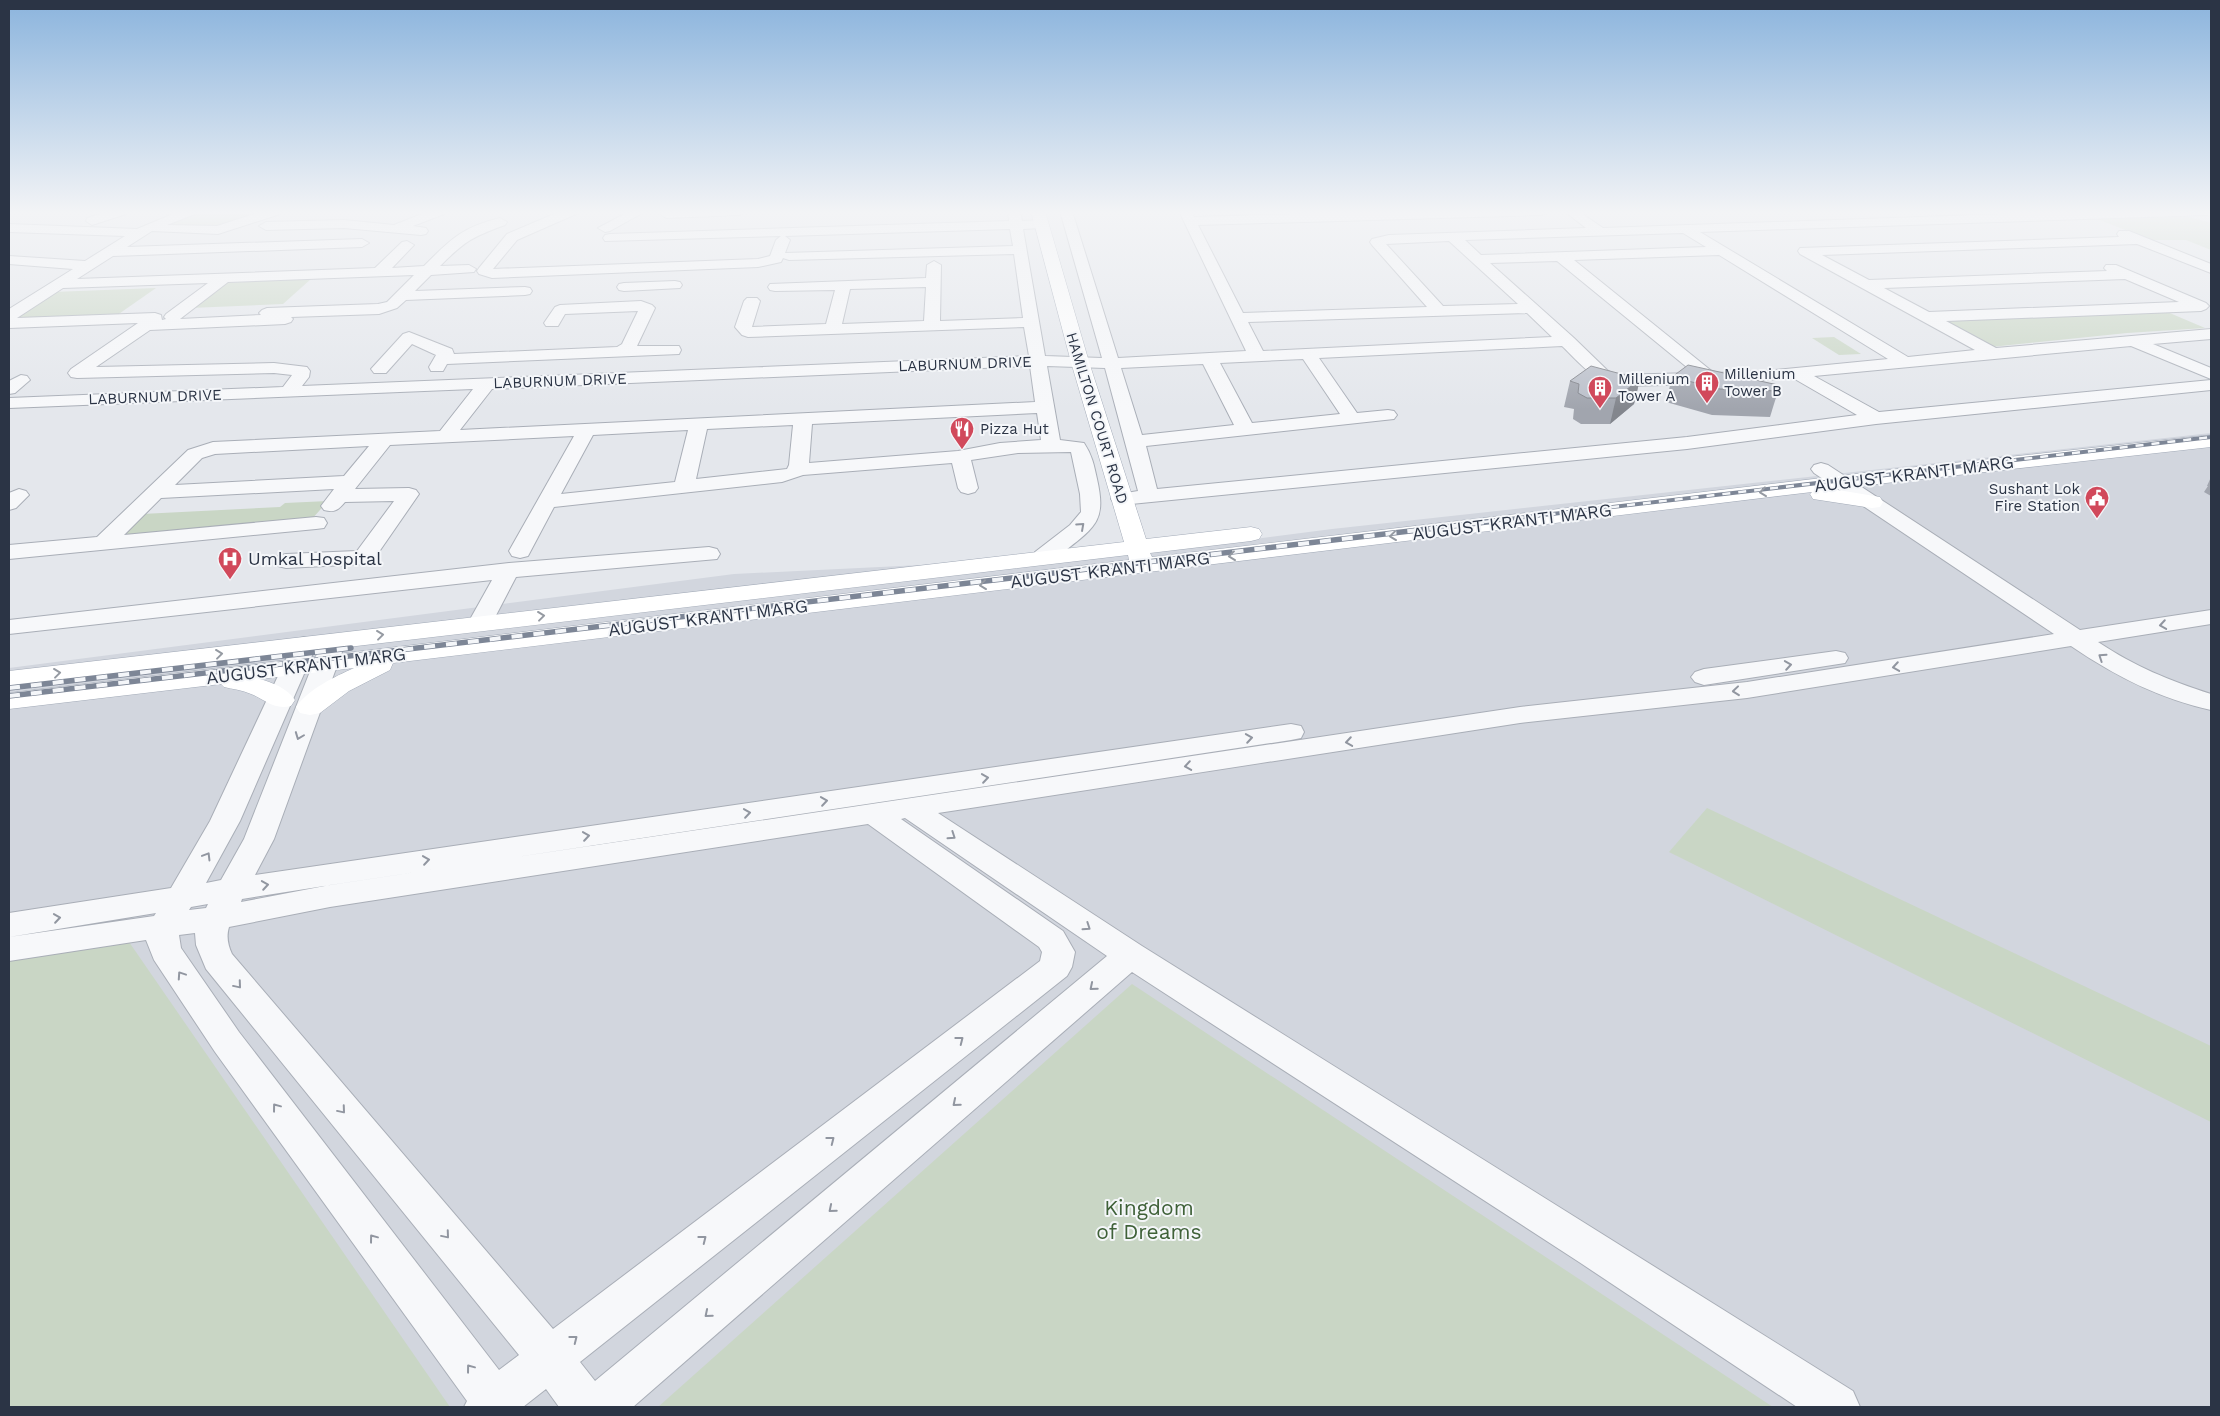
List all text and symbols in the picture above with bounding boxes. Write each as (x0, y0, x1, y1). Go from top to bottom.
street label: HAMILTON COURT ROAD (1062, 330, 1132, 506)
street label: LABURNUM DRIVE (898, 353, 1032, 375)
place label: Millenium Tower B (1724, 365, 1795, 400)
street label: LABURNUM DRIVE (493, 370, 627, 392)
place label: Millenium Tower A (1618, 370, 1689, 405)
building icon: Millenium Tower B (1694, 370, 1720, 404)
building icon: Millenium Tower A (1587, 375, 1613, 409)
street label: LABURNUM DRIVE (88, 386, 222, 408)
restaurant icon: Pizza Hut (949, 416, 975, 450)
place label: Pizza Hut (980, 420, 1050, 438)
street label: AUGUST KRANTI MARG (1813, 451, 2015, 496)
place label: Sushant Lok Fire Station (1989, 480, 2080, 515)
public building icon: Sushant Lok Fire Station (2084, 485, 2110, 519)
one-way arrow (1759, 486, 1767, 497)
street label: AUGUST KRANTI MARG (1411, 499, 1613, 544)
one-way arrow (1075, 523, 1084, 532)
one-way arrow (1389, 530, 1397, 541)
hospital icon: Umkal Hospital (217, 546, 243, 580)
street label: AUGUST KRANTI MARG (1009, 547, 1211, 592)
place label: Umkal Hospital (248, 548, 382, 569)
one-way arrow (1227, 550, 1235, 561)
one-way arrow (979, 580, 988, 590)
street label: AUGUST KRANTI MARG (607, 595, 809, 640)
one-way arrow (538, 611, 546, 622)
one-way arrow (2159, 619, 2167, 630)
one-way arrow (376, 630, 384, 641)
street label: AUGUST KRANTI MARG (205, 643, 407, 688)
one-way arrow (215, 649, 223, 660)
one-way arrow (2099, 653, 2108, 663)
one-way arrow (1785, 660, 1793, 671)
one-way arrow (1892, 661, 1901, 671)
one-way arrow (53, 668, 61, 679)
one-way arrow (1731, 685, 1739, 696)
one-way arrow (295, 731, 305, 740)
one-way arrow (1245, 734, 1254, 744)
one-way arrow (1345, 736, 1353, 746)
one-way arrow (1184, 761, 1193, 771)
one-way arrow (980, 773, 989, 783)
one-way arrow (820, 797, 828, 807)
one-way arrow (743, 808, 752, 818)
one-way arrow (947, 830, 956, 839)
one-way arrow (582, 832, 591, 842)
one-way arrow (201, 852, 211, 861)
one-way arrow (422, 855, 430, 866)
one-way arrow (261, 880, 269, 890)
one-way arrow (53, 913, 61, 924)
one-way arrow (1082, 920, 1091, 930)
one-way arrow (178, 971, 187, 981)
one-way arrow (233, 979, 242, 988)
one-way arrow (1090, 981, 1099, 989)
one-way arrow (954, 1038, 963, 1046)
one-way arrow (953, 1098, 962, 1106)
one-way arrow (273, 1104, 281, 1113)
one-way arrow (337, 1104, 346, 1113)
one-way arrow (825, 1137, 835, 1146)
park label: Kingdom of Dreams (1096, 1195, 1202, 1244)
one-way arrow (829, 1203, 838, 1212)
one-way arrow (441, 1229, 450, 1238)
one-way arrow (370, 1234, 379, 1244)
one-way arrow (697, 1237, 706, 1245)
one-way arrow (705, 1308, 714, 1317)
one-way arrow (568, 1336, 578, 1345)
one-way arrow (467, 1364, 476, 1374)

